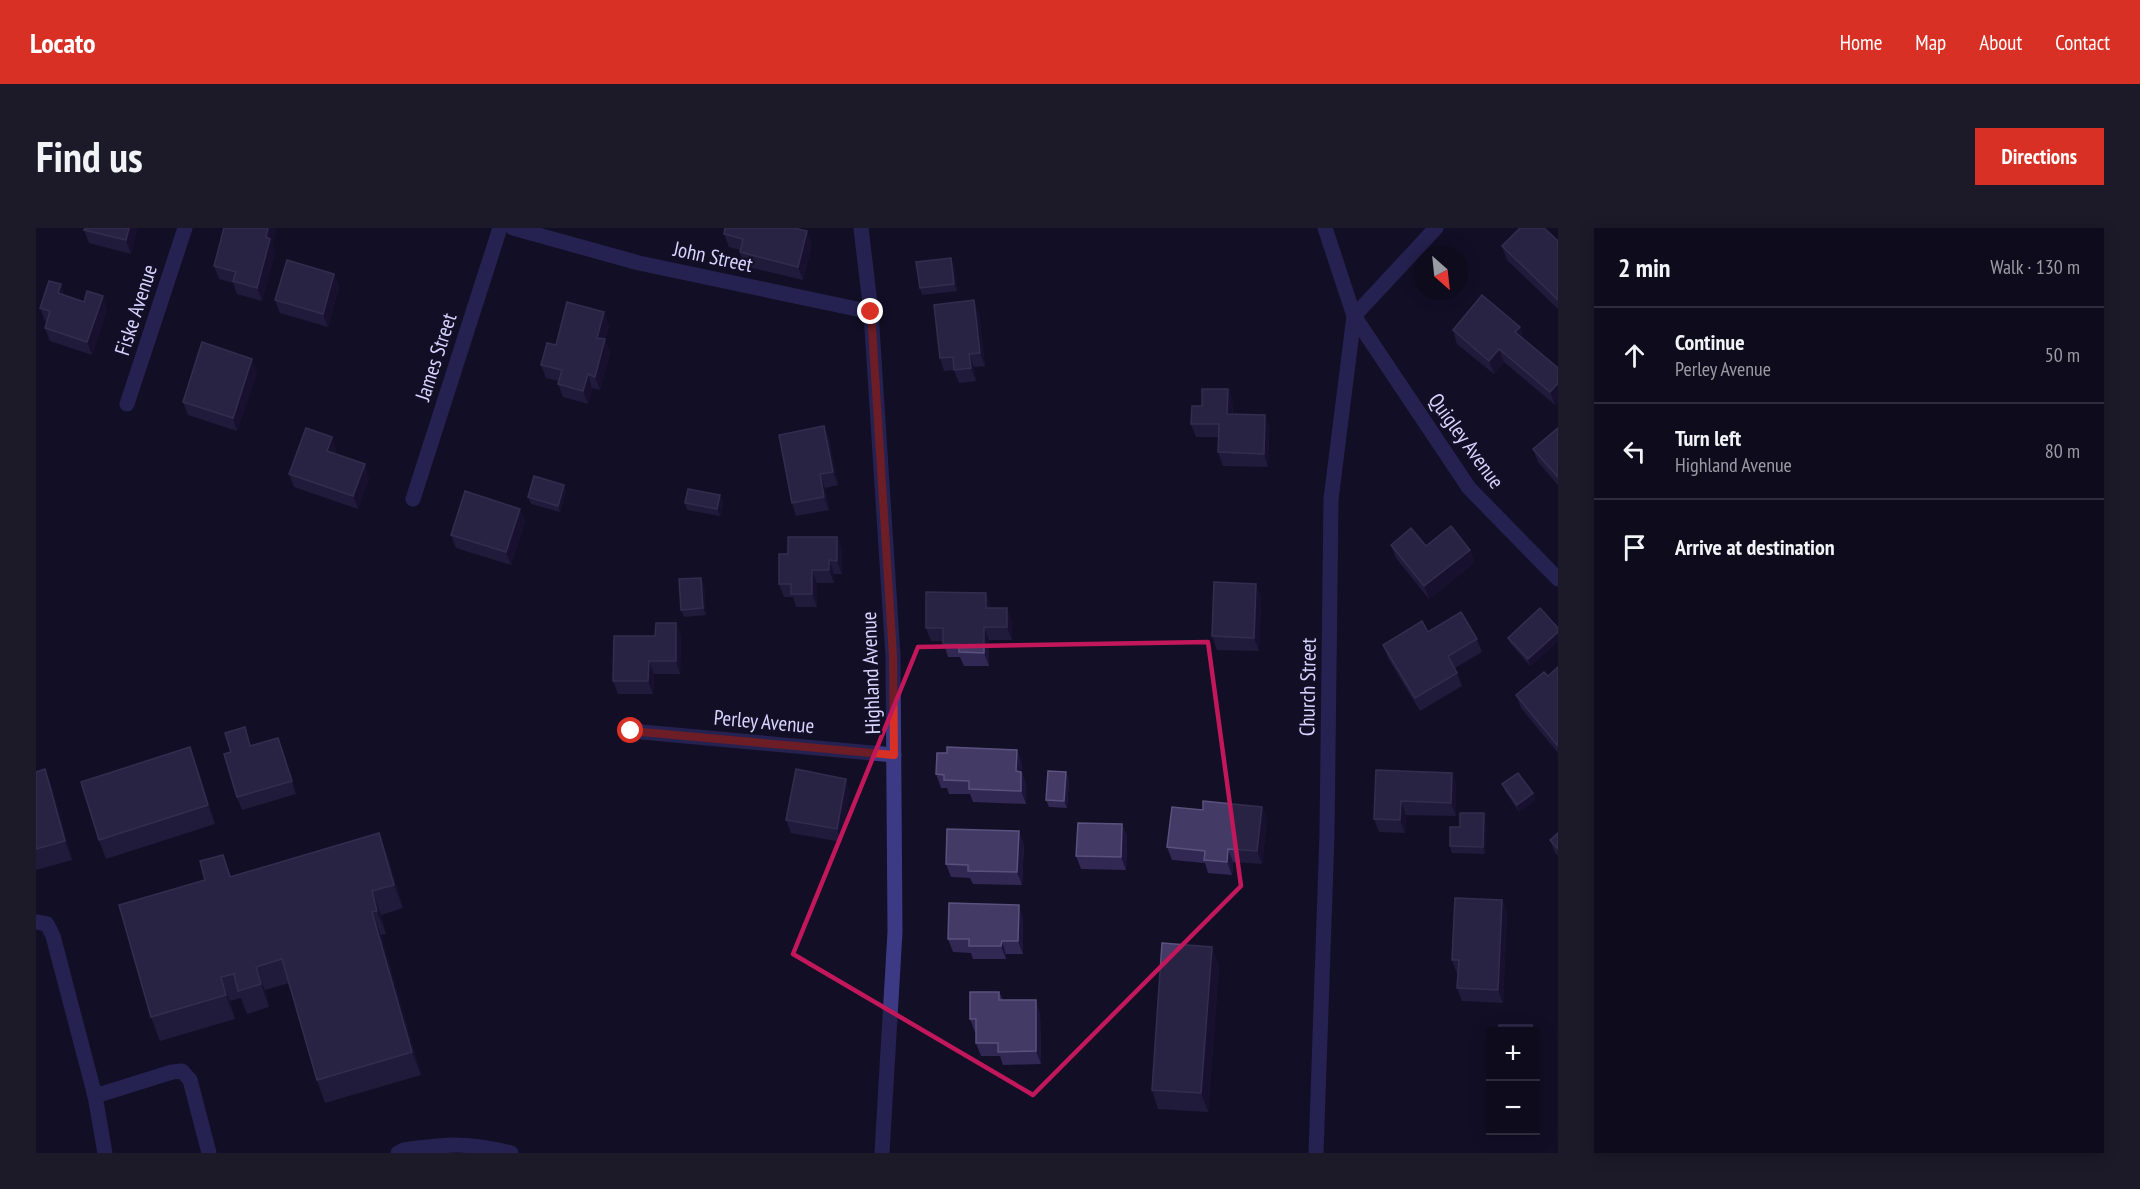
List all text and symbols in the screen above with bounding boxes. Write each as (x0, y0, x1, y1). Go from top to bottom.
text: Locato (30, 24, 96, 61)
text: Home (1840, 29, 1882, 56)
text: Map (1915, 29, 1946, 56)
text: About (1979, 29, 2022, 56)
text: Contact (2055, 29, 2110, 56)
button: Directions (1975, 128, 2104, 185)
text: Find us (36, 129, 143, 184)
street label: John Street (670, 235, 756, 278)
north arrow (1414, 246, 1468, 300)
text: 2 min (1618, 251, 1671, 284)
text: Walk · 130 m (1990, 254, 2080, 280)
street label: Fiske Avenue (108, 261, 163, 359)
route end (857, 298, 883, 324)
street label: James Street (408, 309, 462, 405)
text: Continue (1675, 328, 1745, 356)
icon: ahead (1618, 339, 1651, 372)
text: 50 m (2045, 342, 2080, 368)
text: Perley Avenue (1675, 356, 1771, 382)
street label: Quigley Avenue (1423, 388, 1510, 494)
text: Turn left (1675, 424, 1741, 452)
icon: left (1618, 435, 1651, 468)
text: 80 m (2045, 438, 2080, 464)
text: Highland Avenue (1675, 452, 1792, 478)
icon: arrive (1618, 531, 1651, 564)
text: Arrive at destination (1675, 533, 1835, 561)
street label: Highland Avenue (855, 611, 886, 735)
street label: Church Street (1293, 637, 1322, 736)
street label: Perley Avenue (713, 704, 815, 739)
route start (617, 717, 643, 743)
map controls (1486, 1027, 1540, 1135)
button: + (1486, 1027, 1540, 1081)
button: − (1486, 1081, 1540, 1135)

